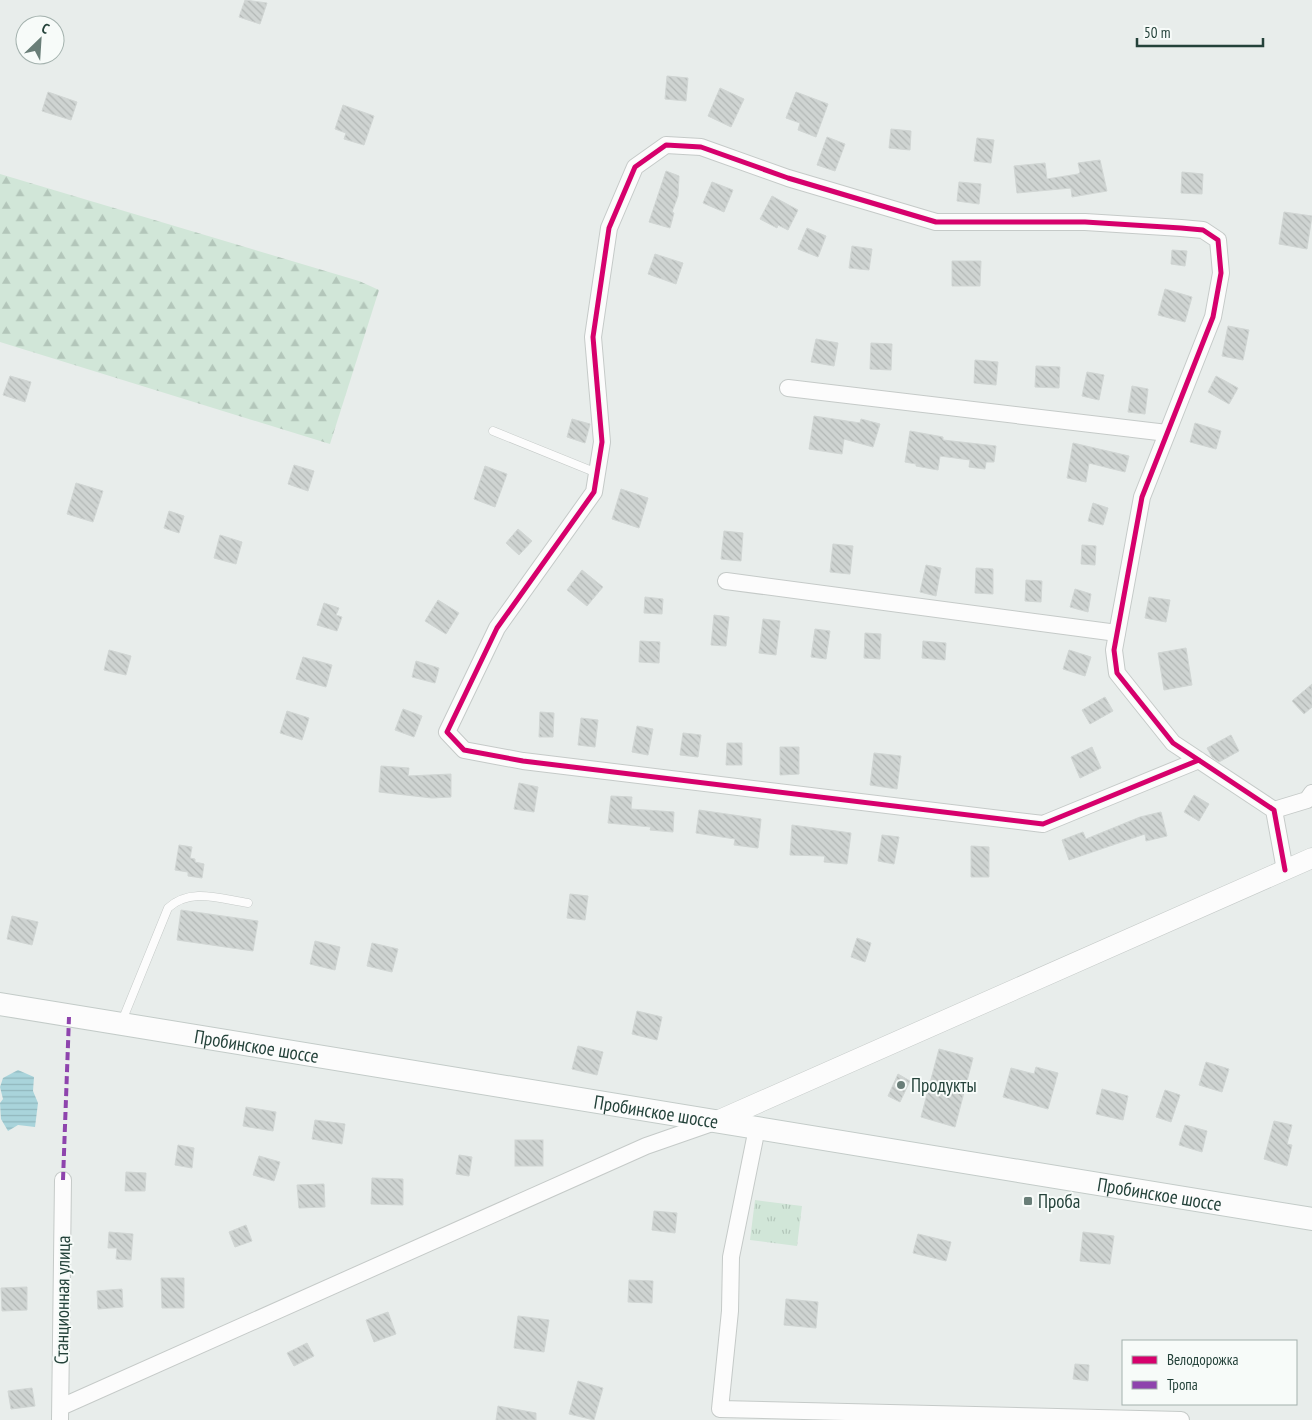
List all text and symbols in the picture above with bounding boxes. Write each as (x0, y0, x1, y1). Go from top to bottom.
north arrow (15, 15, 65, 65)
scale bar (1137, 15, 1263, 47)
text: С (39, 19, 53, 38)
text: 50 m (1144, 23, 1170, 42)
street label: Пробинское шоссе (193, 1024, 321, 1068)
place label: Продукты (911, 1073, 977, 1097)
marker: Продукты (895, 1079, 907, 1091)
street label: Пробинское шоссе (592, 1090, 720, 1134)
street label: Пробинское шоссе (1096, 1172, 1224, 1216)
place label: Проба (1038, 1189, 1080, 1213)
marker: Проба (1022, 1195, 1034, 1207)
street label: Станционная улица (49, 1235, 75, 1365)
legend (1122, 1340, 1297, 1405)
text: Велодорожка (1167, 1350, 1238, 1369)
text: Тропа (1167, 1375, 1198, 1394)

